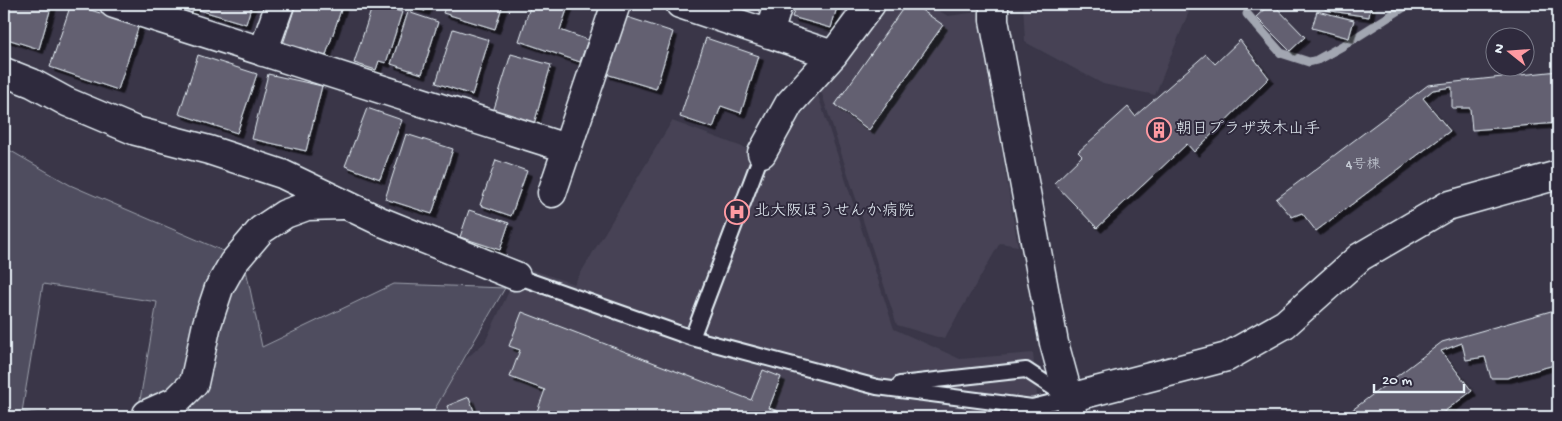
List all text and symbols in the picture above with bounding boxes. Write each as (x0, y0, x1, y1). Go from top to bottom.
north arrow (1484, 28, 1534, 78)
text: N (1490, 42, 1509, 56)
building icon: 朝日プラザ茨木山手 (1146, 117, 1172, 143)
place label: 朝日プラザ茨木山手 (1176, 120, 1320, 140)
house number: 4号棟 (1346, 157, 1381, 174)
hospital icon: 北大阪ほうせんか病院 (724, 199, 750, 225)
place label: 北大阪ほうせんか病院 (754, 202, 914, 222)
scale bar (1374, 361, 1464, 393)
text: 20 m (1382, 372, 1412, 390)

